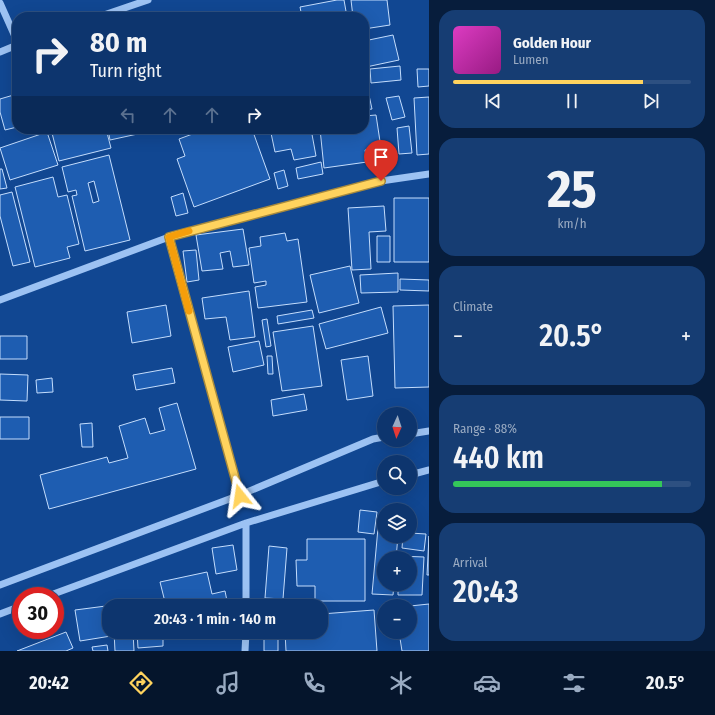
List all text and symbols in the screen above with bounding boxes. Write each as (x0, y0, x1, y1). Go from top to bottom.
text: 80 m (90, 26, 147, 59)
icon: right (24, 28, 76, 80)
text: Golden Hour (513, 34, 591, 52)
text: Lumen (513, 52, 549, 67)
text: Turn right (90, 60, 162, 82)
icon: previous (482, 90, 504, 112)
icon: pause (561, 90, 583, 112)
icon: next (640, 90, 662, 112)
icon: left (117, 104, 139, 126)
icon: ahead (159, 104, 181, 126)
icon: ahead (201, 104, 223, 126)
icon: right (243, 104, 265, 126)
pin (364, 140, 398, 181)
icon: arrive (370, 146, 392, 168)
text: 25 (547, 158, 597, 221)
text: km/h (558, 216, 587, 231)
text: Climate (453, 299, 493, 314)
text: 20.5° (539, 318, 605, 354)
text: − (453, 323, 463, 350)
text: + (681, 323, 691, 350)
north arrow (377, 407, 417, 447)
map controls (377, 407, 417, 639)
text: Range · 88% (453, 421, 517, 436)
text: 440 km (453, 440, 544, 476)
button: search (377, 455, 417, 495)
position arrow (219, 475, 261, 517)
button: layers (377, 503, 417, 543)
button: + (377, 551, 417, 591)
text: Arrival (453, 555, 487, 570)
text: 20:43 (453, 574, 519, 610)
speed limit sign: 30 (12, 587, 64, 639)
button: − (377, 599, 417, 639)
text: 20:43 · 1 min · 140 m (154, 610, 276, 628)
icon: directions (127, 669, 155, 697)
icon: music (214, 669, 242, 697)
icon: phone (300, 669, 328, 697)
icon: climate (387, 669, 415, 697)
icon: car (473, 669, 501, 697)
icon: filters (560, 669, 588, 697)
text: 20:42 (29, 672, 69, 694)
text: 20.5° (646, 672, 686, 694)

